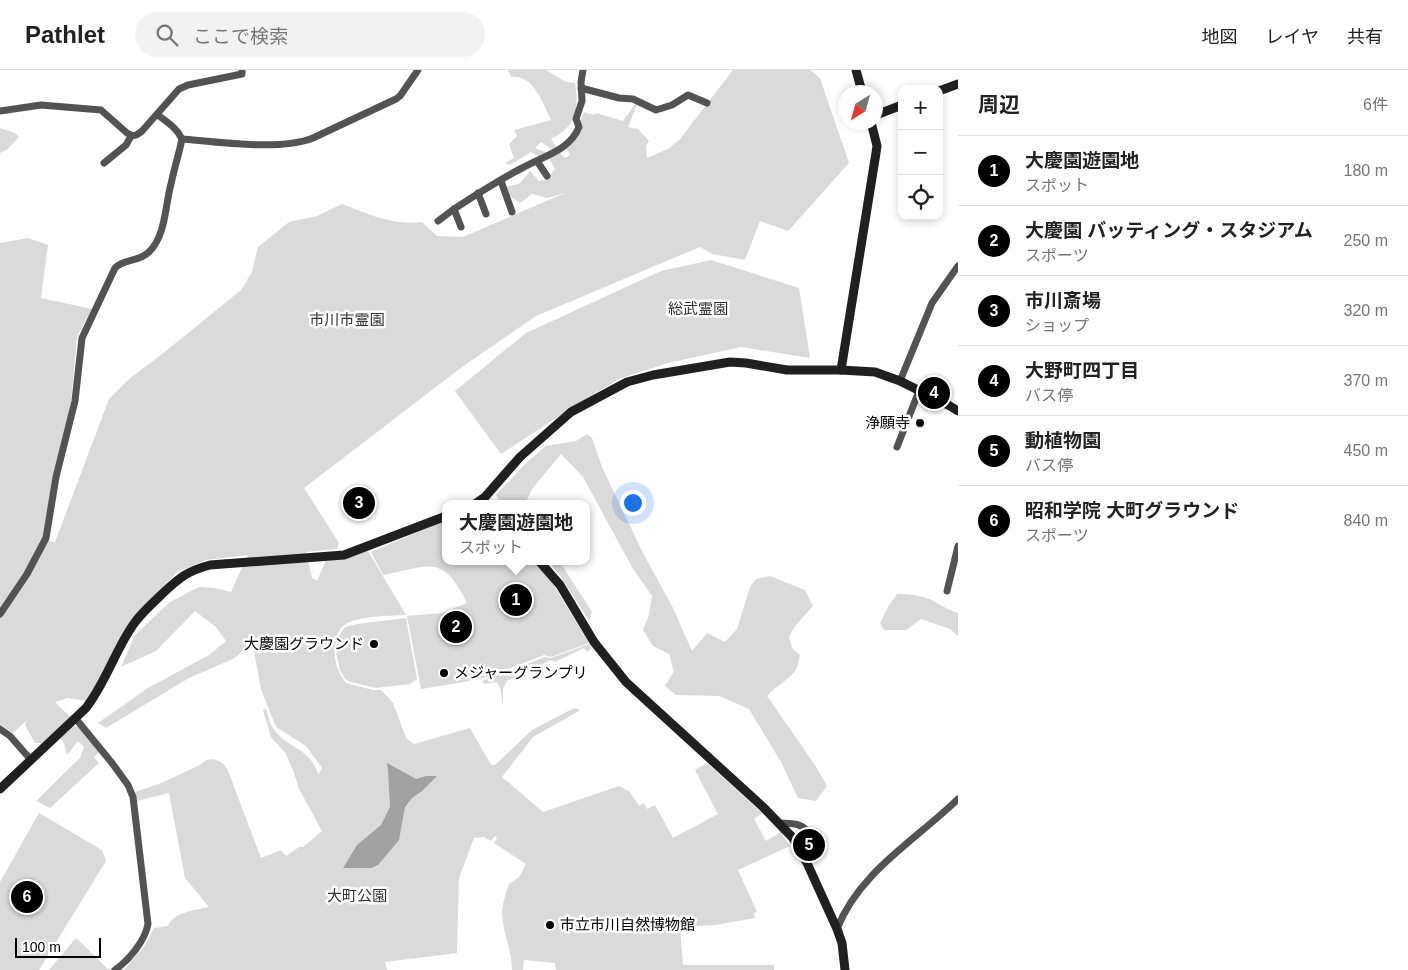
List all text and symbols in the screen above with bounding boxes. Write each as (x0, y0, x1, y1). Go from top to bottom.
search box (135, 12, 485, 57)
text: Pathlet (25, 21, 105, 48)
icon: search (153, 21, 181, 49)
text: ここで検索 (193, 26, 288, 47)
text: 地図 (1202, 27, 1238, 47)
text: レイヤ (1266, 27, 1319, 47)
text: 共有 (1347, 27, 1383, 47)
north arrow (838, 85, 883, 130)
map controls (898, 85, 943, 220)
button: + (898, 85, 943, 130)
text: 周辺 (978, 93, 1020, 116)
text: 6件 (1363, 96, 1388, 113)
button: − (898, 130, 943, 175)
text: 大慶園遊園地 (1025, 150, 1139, 171)
text: 1 (990, 162, 998, 179)
text: 180 m (1344, 162, 1388, 179)
button: locate (898, 175, 943, 220)
text: スポット (1025, 177, 1089, 194)
text: 大慶園 バッティング・スタジアム (1025, 220, 1313, 241)
text: 2 (990, 232, 998, 249)
text: 250 m (1344, 232, 1388, 249)
text: スポーツ (1025, 247, 1089, 264)
text: 市川斎場 (1025, 290, 1101, 311)
park label: 総武霊園 (668, 300, 728, 317)
text: 3 (990, 302, 998, 319)
text: 320 m (1344, 302, 1388, 319)
park label: 市川市霊園 (309, 311, 385, 328)
text: ショップ (1025, 317, 1089, 334)
text: 大野町四丁目 (1025, 360, 1139, 381)
text: 4 (990, 372, 998, 389)
text: 370 m (1344, 372, 1388, 389)
pin: 4 (918, 374, 950, 412)
text: バス停 (1025, 387, 1073, 404)
place label: 浄願寺 (865, 414, 910, 431)
marker: 浄願寺 (914, 417, 926, 429)
text: 動植物園 (1025, 430, 1101, 451)
text: 5 (990, 442, 998, 459)
text: 450 m (1344, 442, 1388, 459)
text: バス停 (1025, 457, 1073, 474)
pin: 3 (343, 484, 375, 522)
your location (620, 490, 646, 516)
popup (442, 500, 590, 565)
text: 昭和学院 大町グラウンド (1025, 500, 1239, 521)
text: 大慶園遊園地 (459, 512, 573, 533)
text: 6 (990, 512, 998, 529)
text: 840 m (1344, 512, 1388, 529)
text: スポーツ (1025, 527, 1089, 544)
text: スポット (459, 539, 523, 556)
pin: 1 (500, 581, 532, 619)
pin: 2 (440, 608, 472, 646)
place label: 大慶園グラウンド (244, 635, 364, 652)
marker: 大慶園グラウンド (368, 638, 380, 650)
place label: メジャーグランプリ (454, 664, 588, 681)
marker: メジャーグランプリ (438, 667, 450, 679)
pin: 5 (793, 826, 825, 864)
pin: 6 (11, 878, 43, 916)
park label: 大町公園 (327, 887, 387, 904)
place label: 市立市川自然博物館 (560, 916, 695, 933)
marker: 市立市川自然博物館 (544, 919, 556, 931)
scale bar (15, 935, 101, 958)
text: 100 m (22, 939, 61, 955)

